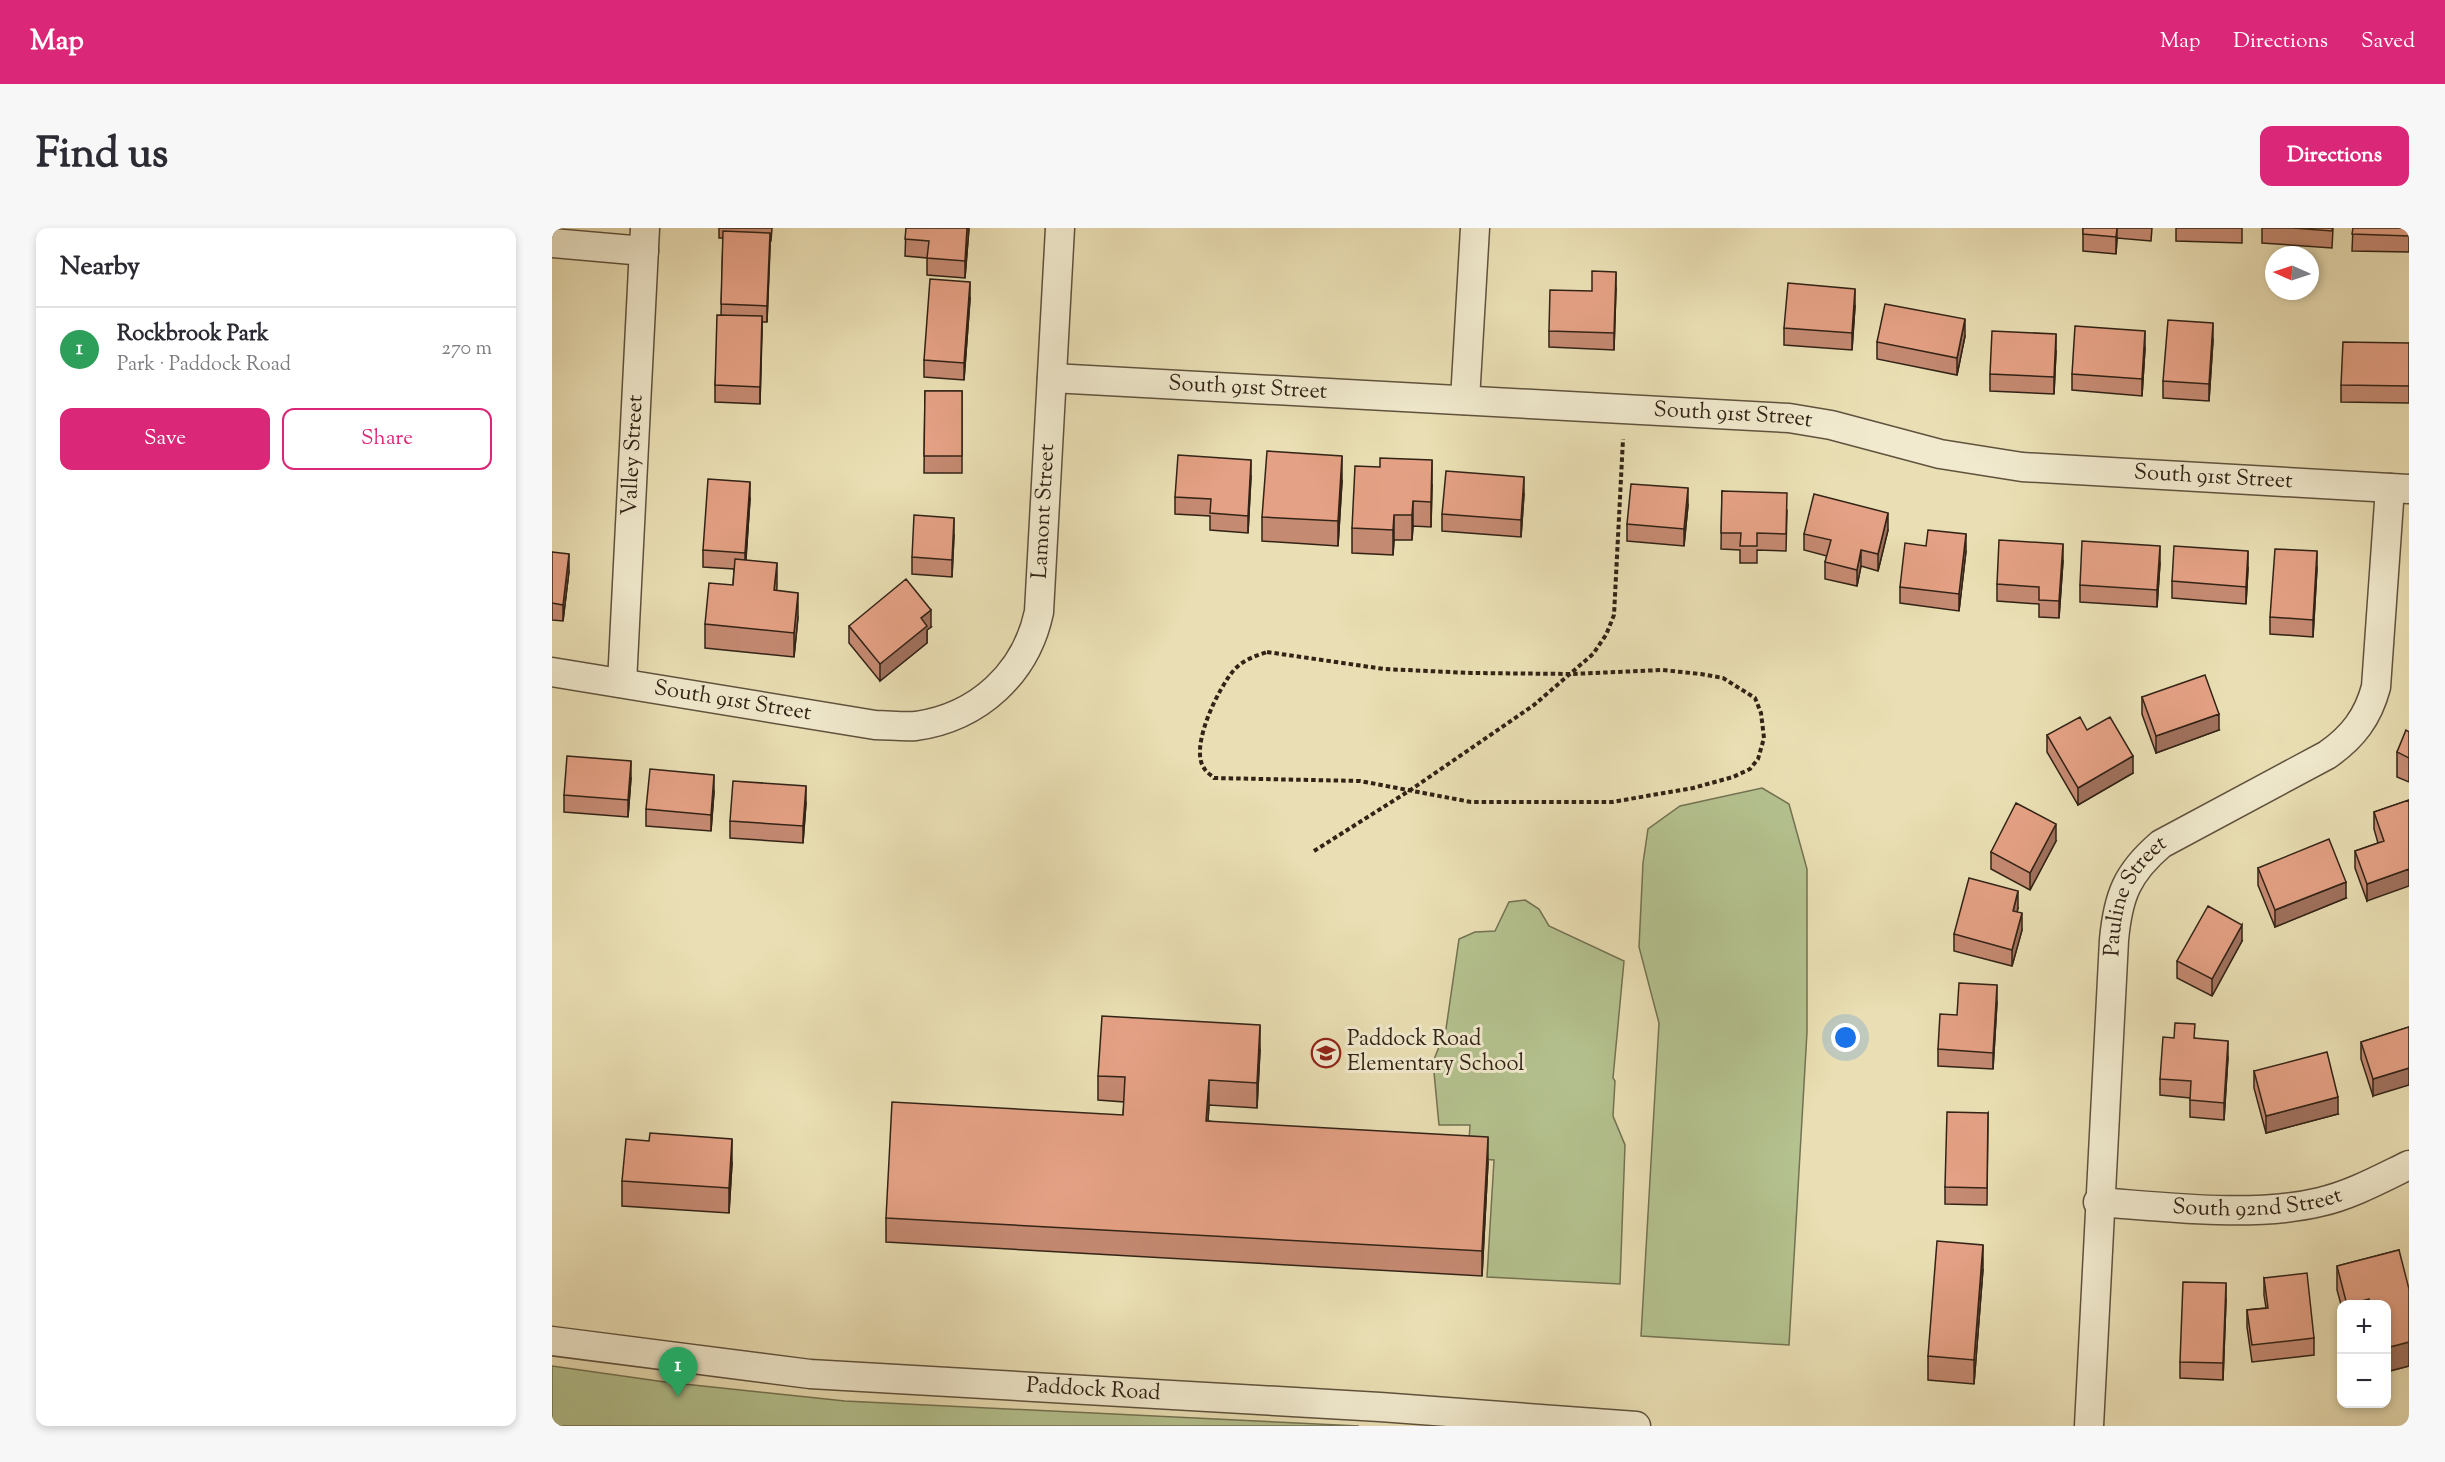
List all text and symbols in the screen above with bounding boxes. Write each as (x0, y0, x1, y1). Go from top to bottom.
text: Map (30, 22, 84, 62)
text: Map (2160, 27, 2200, 57)
text: Directions (2233, 27, 2328, 57)
text: Saved (2361, 27, 2415, 57)
text: Find us (36, 126, 168, 186)
button: Directions (2260, 126, 2409, 186)
north arrow (2265, 246, 2319, 300)
text: Nearby (60, 249, 140, 286)
text: Rockbrook Park (117, 319, 269, 351)
text: 1 (76, 335, 83, 364)
text: 270 m (442, 335, 492, 364)
text: Park · Paddock Road (117, 351, 291, 380)
street label: South 91st Street (1167, 368, 1328, 409)
street label: Valley Street (614, 394, 653, 517)
street label: South 91st Street (1653, 395, 1815, 438)
button: Save (60, 408, 270, 470)
button: Share (282, 408, 492, 470)
street label: Lamont Street (1025, 442, 1064, 580)
street label: South 91st Street (2133, 457, 2294, 498)
street label: South 91st Street (652, 673, 814, 730)
street label: Pauline Street (2097, 827, 2173, 957)
your location (1831, 1023, 1860, 1052)
place label: Paddock Road Elementary School (1347, 1024, 1524, 1081)
school or university icon: Paddock Road Elementary School (1310, 1037, 1342, 1069)
street label: South 92nd Street (2171, 1180, 2347, 1226)
map controls (2337, 1300, 2391, 1408)
button: + (2337, 1300, 2391, 1354)
pin: 1 (658, 1348, 698, 1397)
button: − (2337, 1354, 2391, 1408)
street label: Paddock Road (1025, 1371, 1161, 1410)

